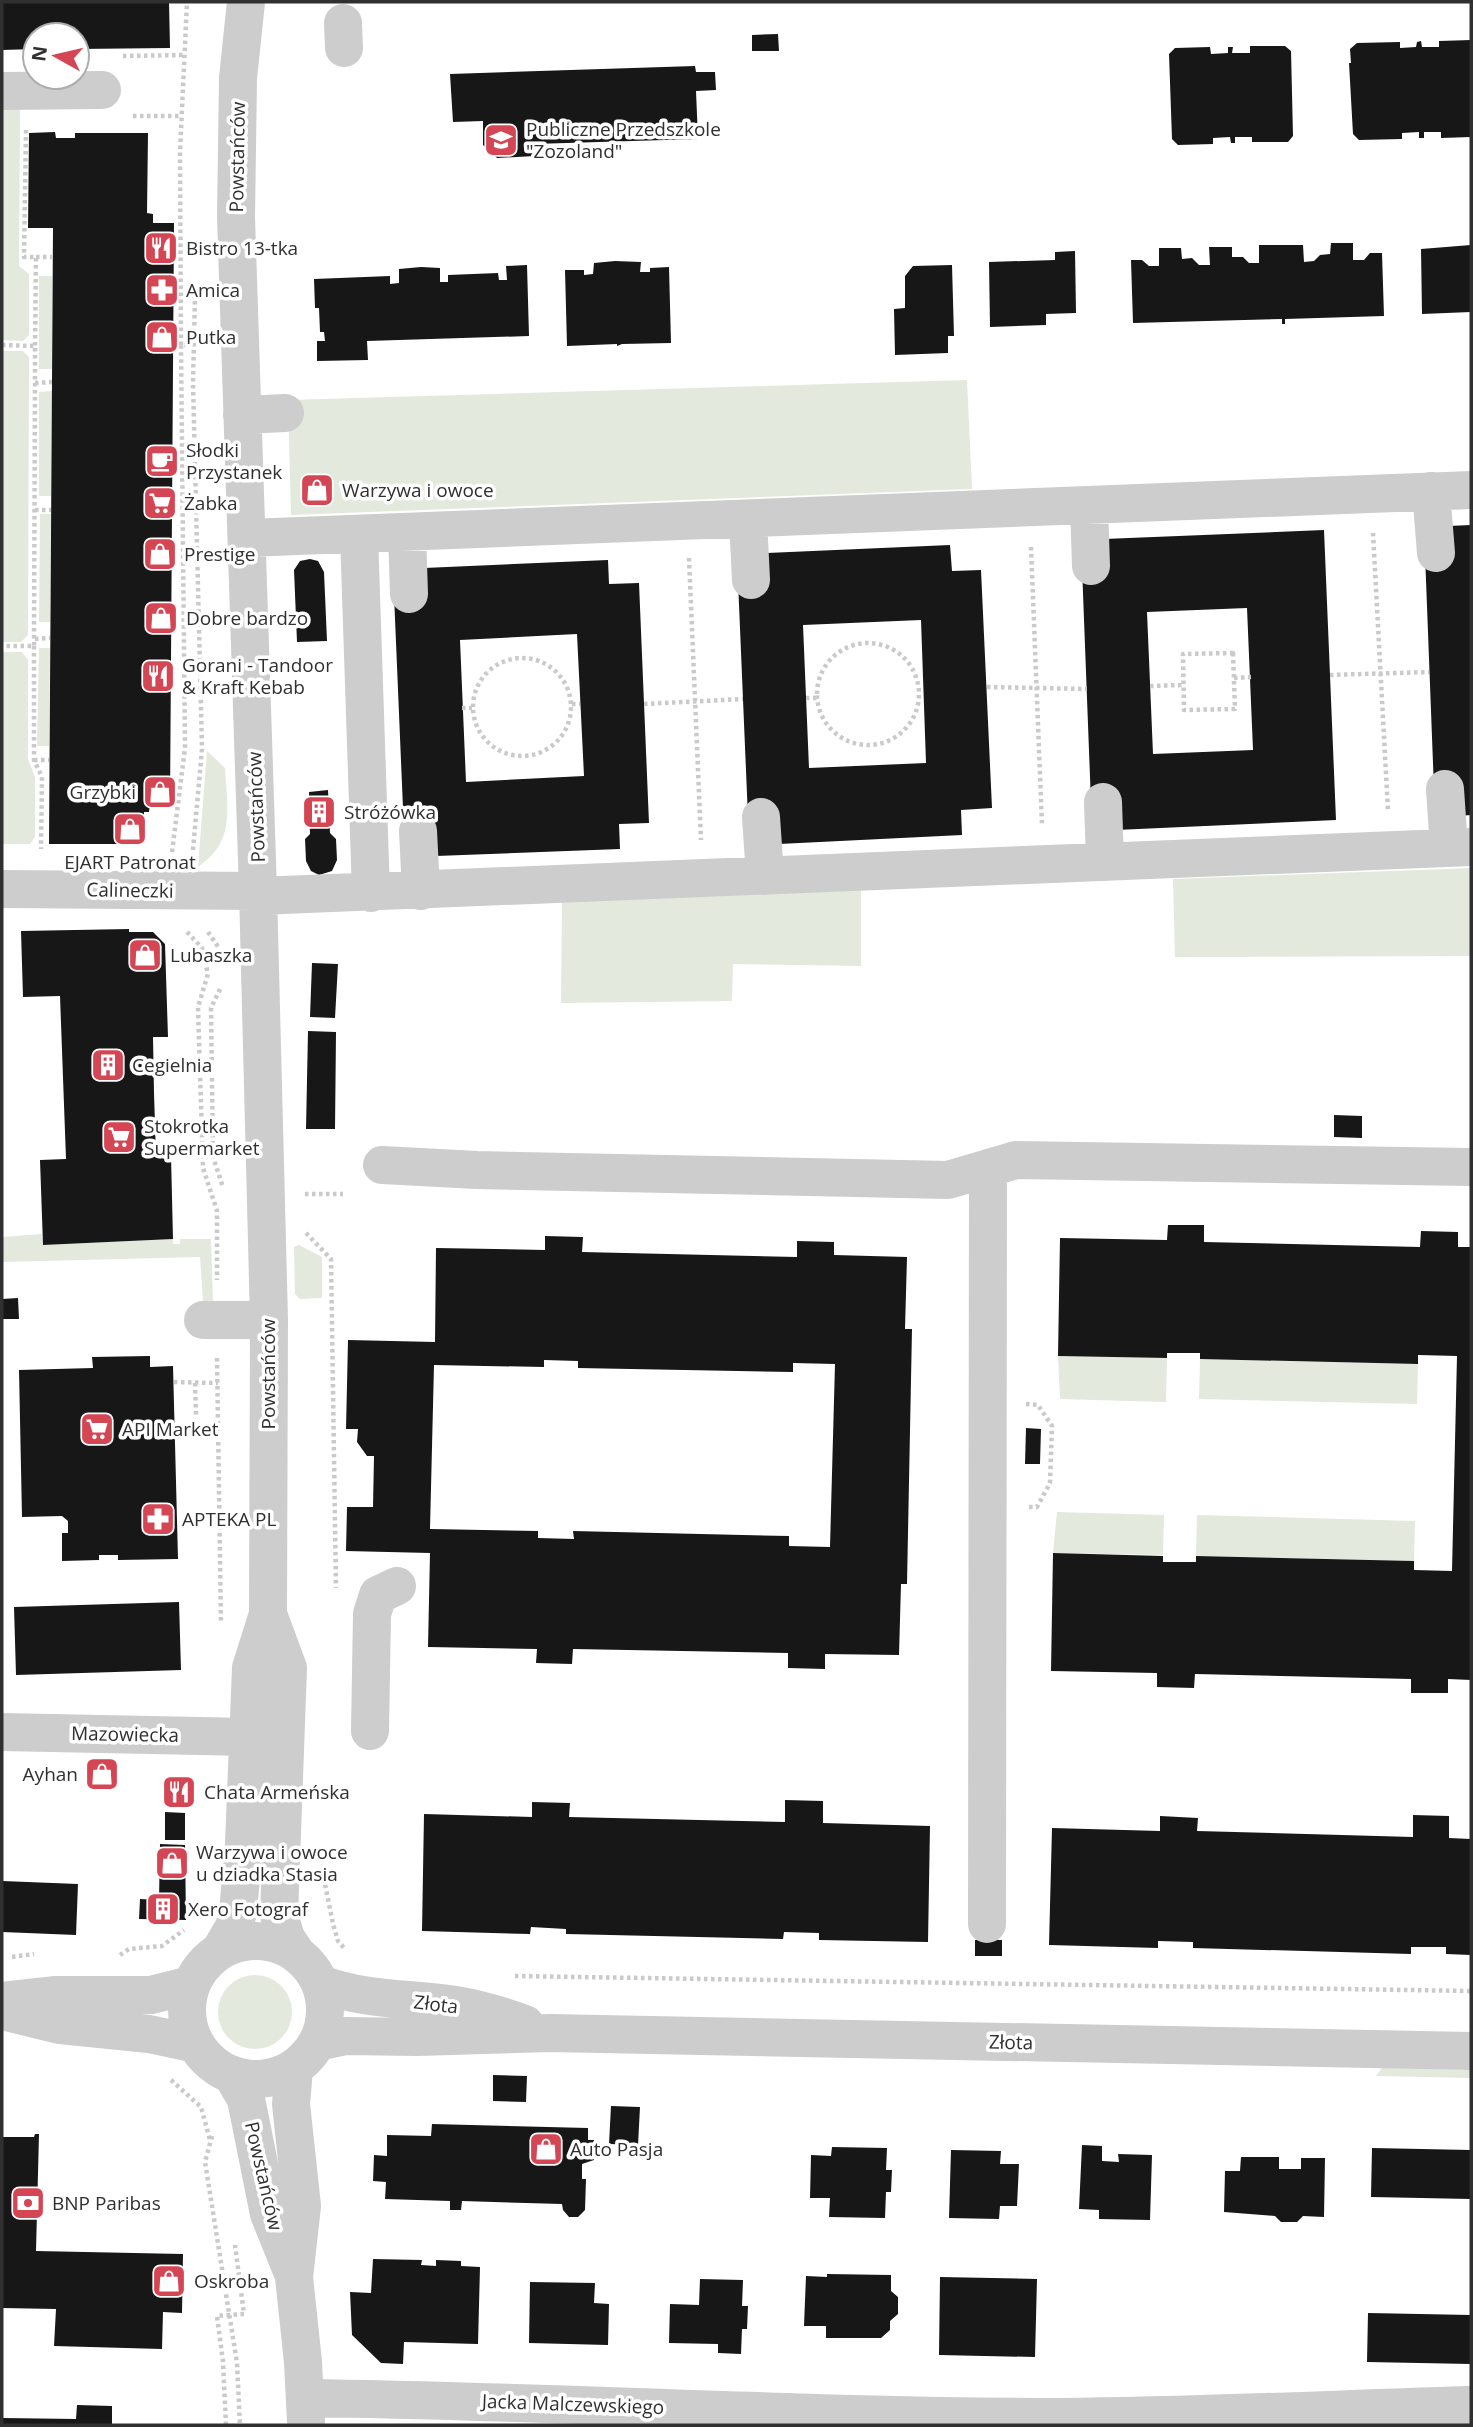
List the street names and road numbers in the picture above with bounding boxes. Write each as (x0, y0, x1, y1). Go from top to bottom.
street label: Powstańców (223, 101, 251, 213)
street label: Powstańców (241, 751, 271, 863)
street label: Calineczki (86, 876, 174, 904)
street label: Powstańców (255, 1318, 281, 1429)
street label: Mazowiecka (71, 1720, 179, 1748)
street label: Złota (412, 1988, 460, 2020)
street label: Złota (989, 2029, 1033, 2055)
street label: Powstańców (239, 2119, 289, 2233)
street label: Jacka Malczewskiego (479, 2388, 665, 2420)

